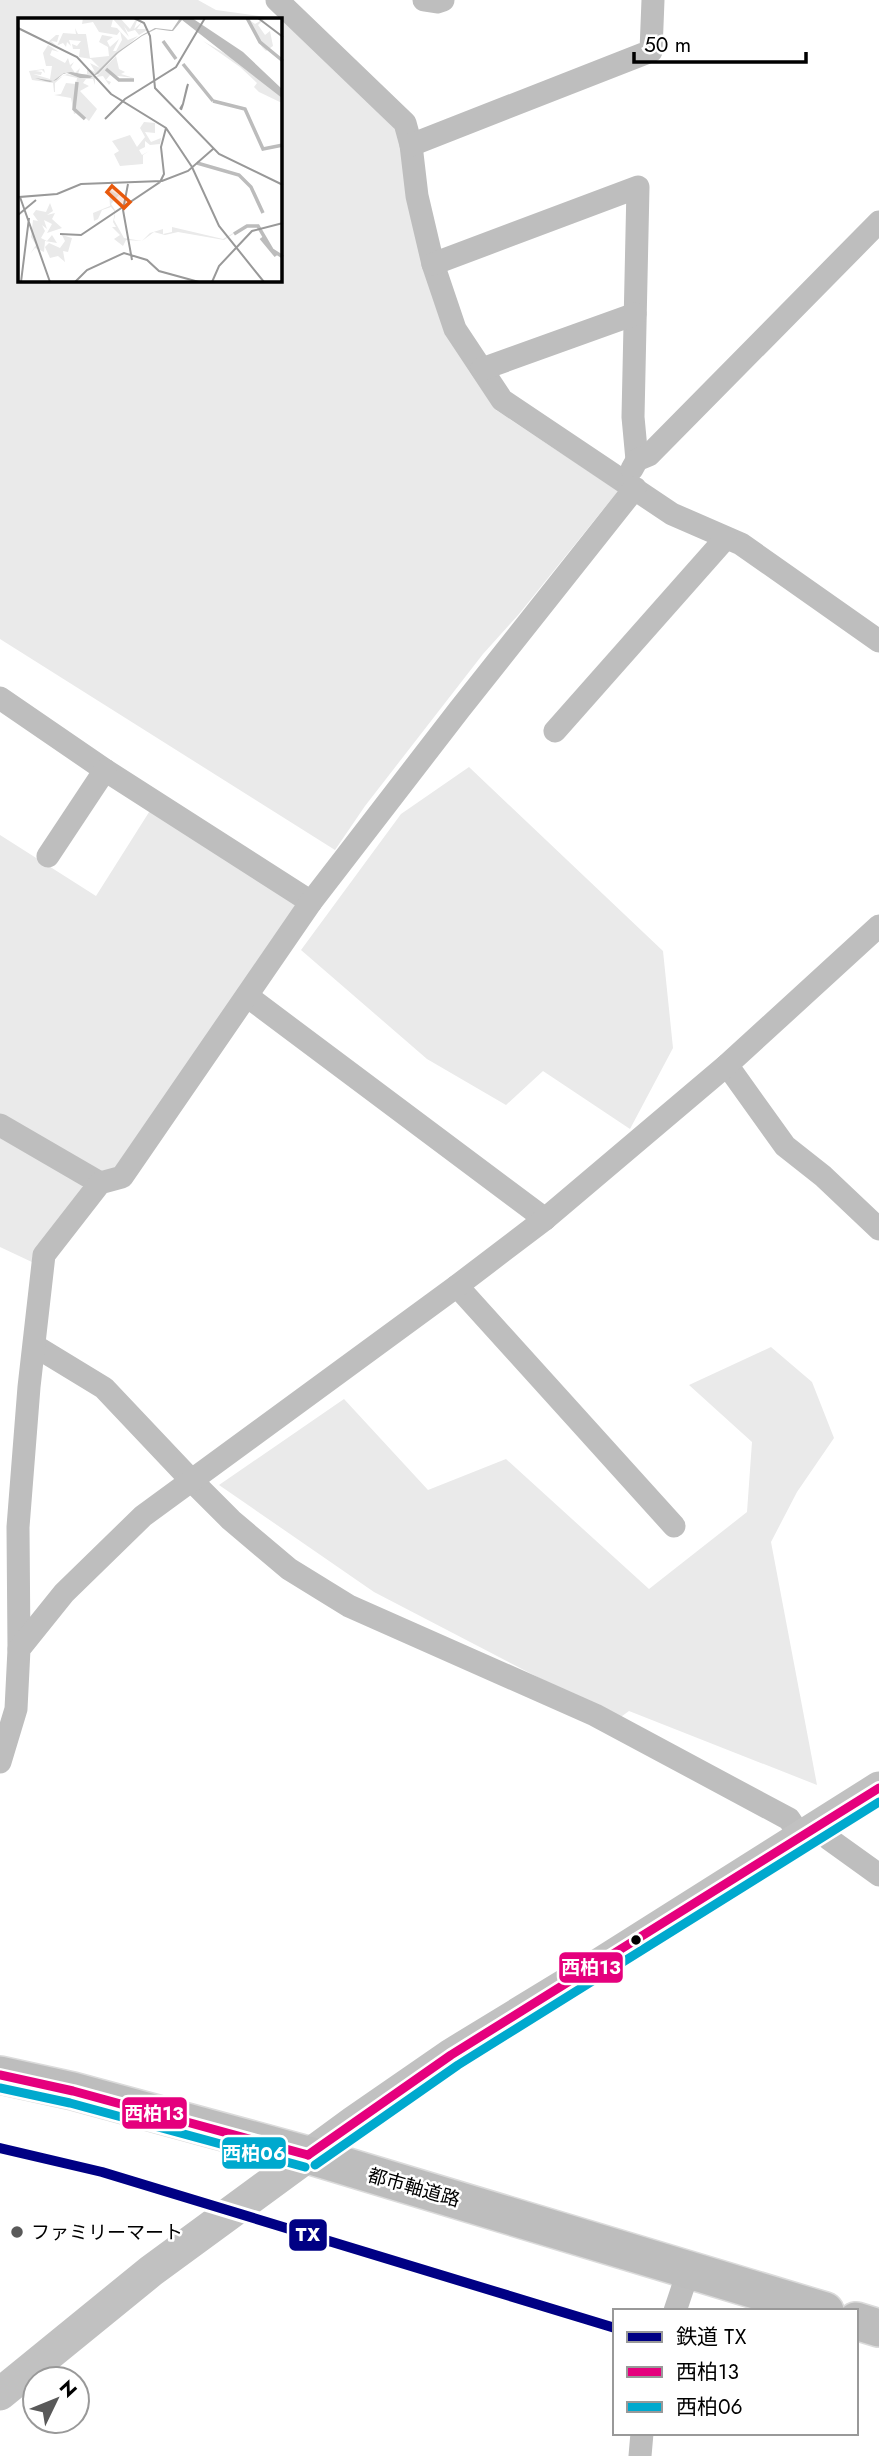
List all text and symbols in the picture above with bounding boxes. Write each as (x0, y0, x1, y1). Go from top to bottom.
inset map (18, 18, 282, 282)
scale bar (634, 21, 806, 65)
text: 50 m (644, 30, 691, 60)
unlabelled marker (629, 1933, 643, 1947)
line badge: 西柏13 (558, 1951, 624, 1984)
text: 西柏13 (561, 1954, 621, 1981)
line badge: 西柏13 (121, 2096, 188, 2130)
text: 西柏13 (124, 2100, 184, 2127)
line badge: 西柏06 (221, 2136, 287, 2170)
text: 西柏06 (222, 2140, 286, 2167)
street label: 都市軸道路 (364, 2161, 463, 2214)
line badge: TX (288, 2218, 328, 2252)
place label: ファミリーマート (31, 2219, 183, 2246)
text: TX (296, 2221, 320, 2248)
marker: ファミリーマート (9, 2224, 25, 2240)
legend (613, 2309, 858, 2435)
text: 鉄道 TX (676, 2322, 747, 2352)
text: 西柏13 (676, 2357, 739, 2387)
north arrow (21, 2365, 91, 2435)
text: N (53, 2374, 83, 2403)
text: 西柏06 (676, 2392, 743, 2422)

